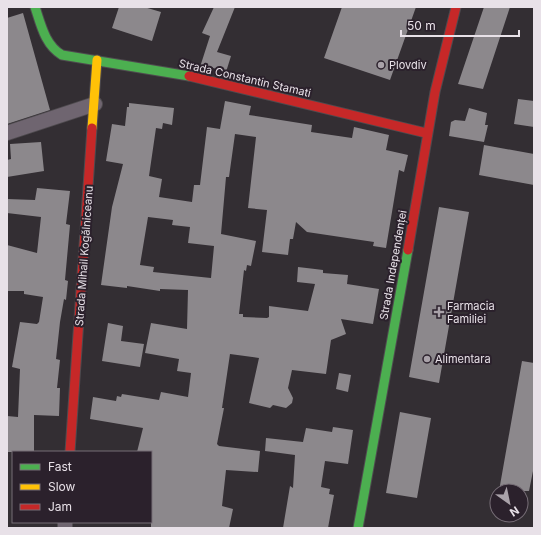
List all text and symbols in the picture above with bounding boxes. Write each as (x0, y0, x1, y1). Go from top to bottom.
scale bar (401, 12, 519, 38)
text: 50 m (407, 18, 436, 33)
street label: Strada Constantin Stamati (178, 56, 312, 100)
place label: Plovdiv (389, 58, 427, 72)
marker: Plovdiv (376, 60, 386, 70)
street label: Strada Mihail Kogălniceanu (72, 185, 96, 327)
street label: Strada Independenței (376, 209, 410, 321)
place label: Farmacia Familiei (447, 299, 495, 326)
marker: Farmacia Familiei (434, 307, 444, 317)
place label: Alimentara (435, 352, 491, 366)
marker: Alimentara (422, 354, 432, 364)
legend (12, 451, 152, 523)
text: Fast (48, 459, 72, 474)
text: Slow (48, 479, 76, 494)
north arrow (489, 483, 529, 523)
text: Jam (48, 499, 72, 514)
text: N (507, 503, 522, 520)

